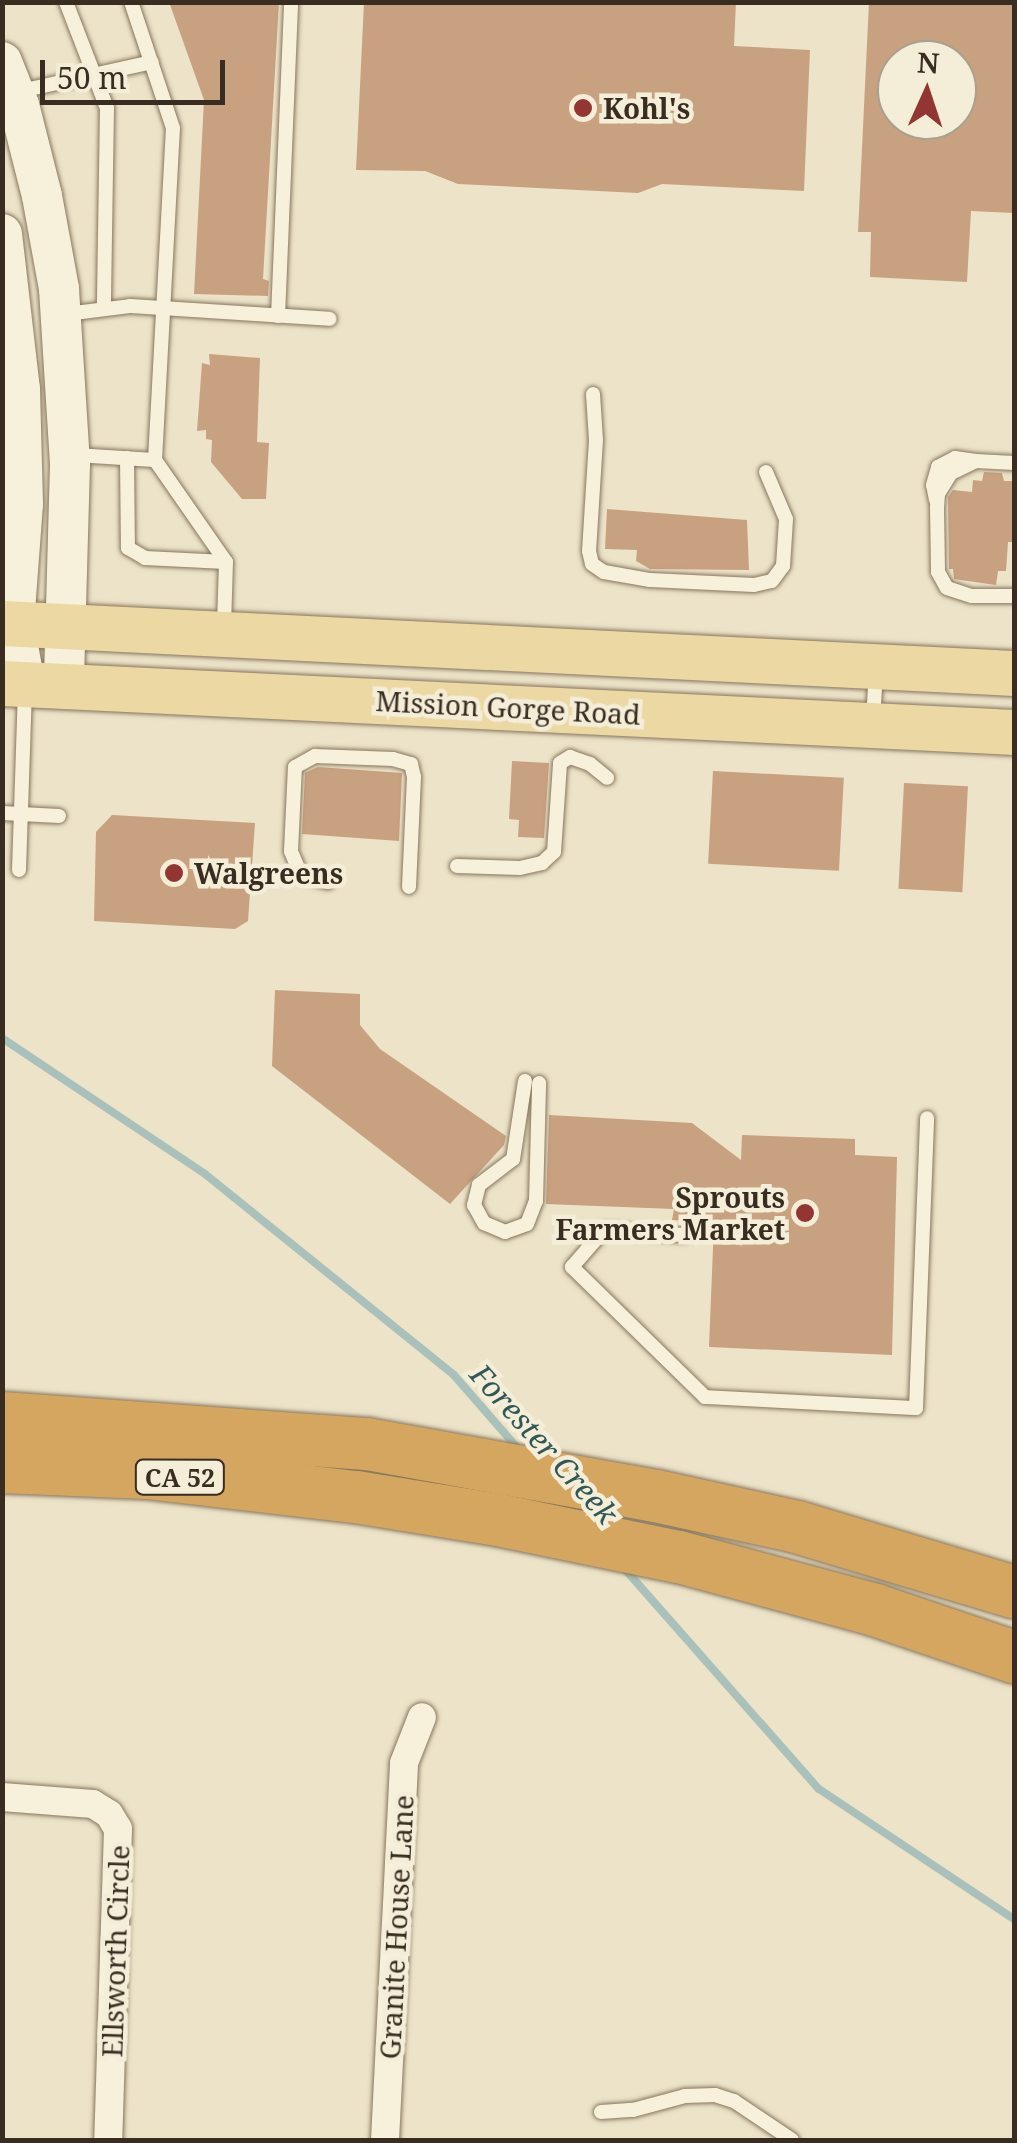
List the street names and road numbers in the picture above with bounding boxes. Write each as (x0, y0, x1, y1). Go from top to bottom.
street label: Mission Gorge Road (375, 683, 641, 731)
road number: CA 52 (132, 1457, 228, 1497)
street label: Granite House Lane (372, 1794, 420, 2060)
street label: Ellsworth Circle (95, 1844, 135, 2058)

